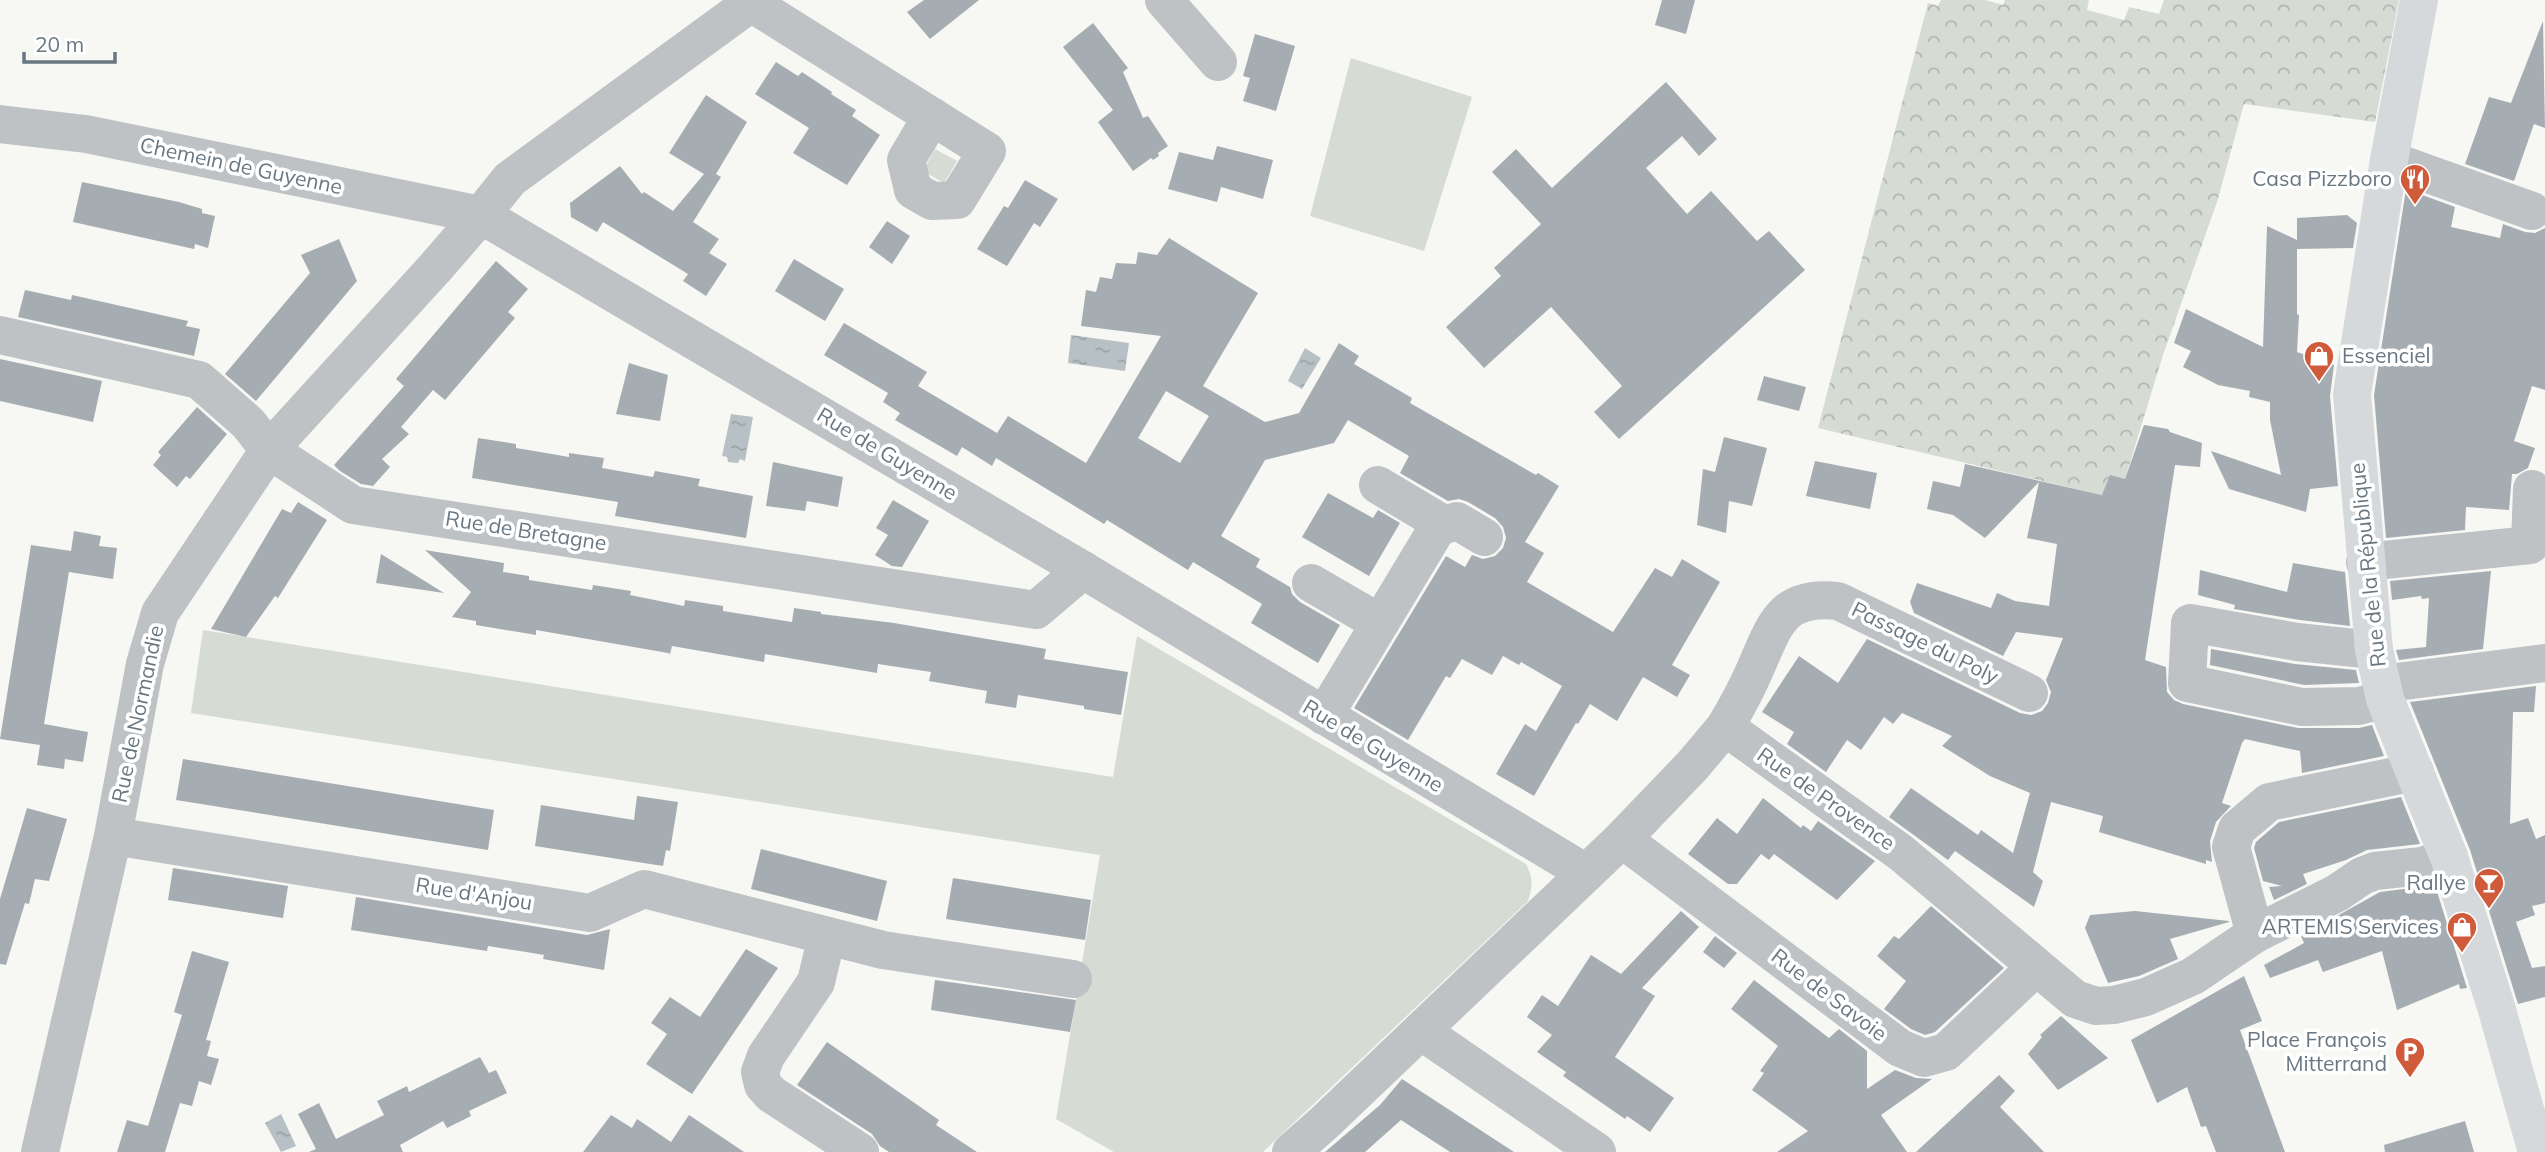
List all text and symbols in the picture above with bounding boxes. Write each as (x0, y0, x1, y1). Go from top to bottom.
scale bar (24, 21, 116, 65)
text: 20 m (35, 31, 84, 57)
street label: Chemein de Guyenne (138, 131, 345, 199)
restaurant icon: Casa Pizzboro (2398, 162, 2432, 206)
place label: Casa Pizzboro (2252, 165, 2392, 191)
shop icon: Essenciel (2302, 339, 2336, 383)
place label: Essenciel (2342, 342, 2431, 368)
street label: Rue de Guyenne (813, 401, 962, 505)
street label: Rue de la République (2343, 462, 2391, 669)
street label: Rue de Bretagne (444, 504, 608, 556)
street label: Passage du Poly (1848, 595, 2003, 689)
street label: Rue de Normandie (106, 623, 169, 805)
street label: Rue de Guyenne (1299, 693, 1448, 797)
street label: Rue de Provence (1753, 741, 1900, 855)
bar icon: Rallye (2472, 866, 2506, 910)
place label: Rallye (2406, 869, 2466, 895)
street label: Rue d'Anjou (414, 871, 534, 915)
shop icon: ARTEMIS Services (2445, 910, 2479, 954)
place label: ARTEMIS Services (2261, 913, 2439, 939)
street label: Rue de Savoie (1767, 942, 1893, 1046)
place label: Place François Mitterrand (2247, 1026, 2387, 1076)
parking icon: Place François Mitterrand (2393, 1035, 2427, 1079)

